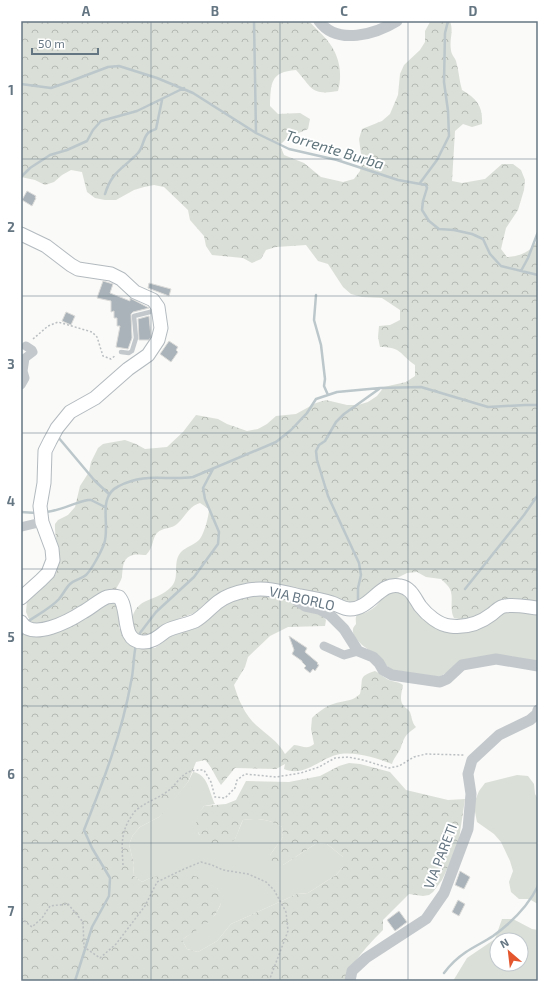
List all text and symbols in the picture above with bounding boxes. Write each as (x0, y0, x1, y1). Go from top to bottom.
text: A (82, 3, 91, 19)
text: B (211, 3, 219, 19)
text: C (340, 3, 348, 19)
text: D (469, 3, 478, 19)
scale bar (32, 30, 98, 56)
text: 50 m (38, 36, 65, 50)
text: 1 (8, 82, 14, 98)
water label: Torrente Burba (284, 125, 386, 173)
text: 2 (7, 219, 15, 235)
text: 3 (7, 356, 15, 372)
text: 4 (7, 493, 15, 509)
street label: VIA BORLO (268, 582, 336, 614)
text: 5 (7, 629, 15, 645)
text: 6 (7, 766, 15, 782)
street label: VIA PARETI (420, 821, 460, 891)
text: 7 (8, 903, 15, 919)
north arrow (489, 932, 529, 972)
text: N (498, 935, 511, 950)

